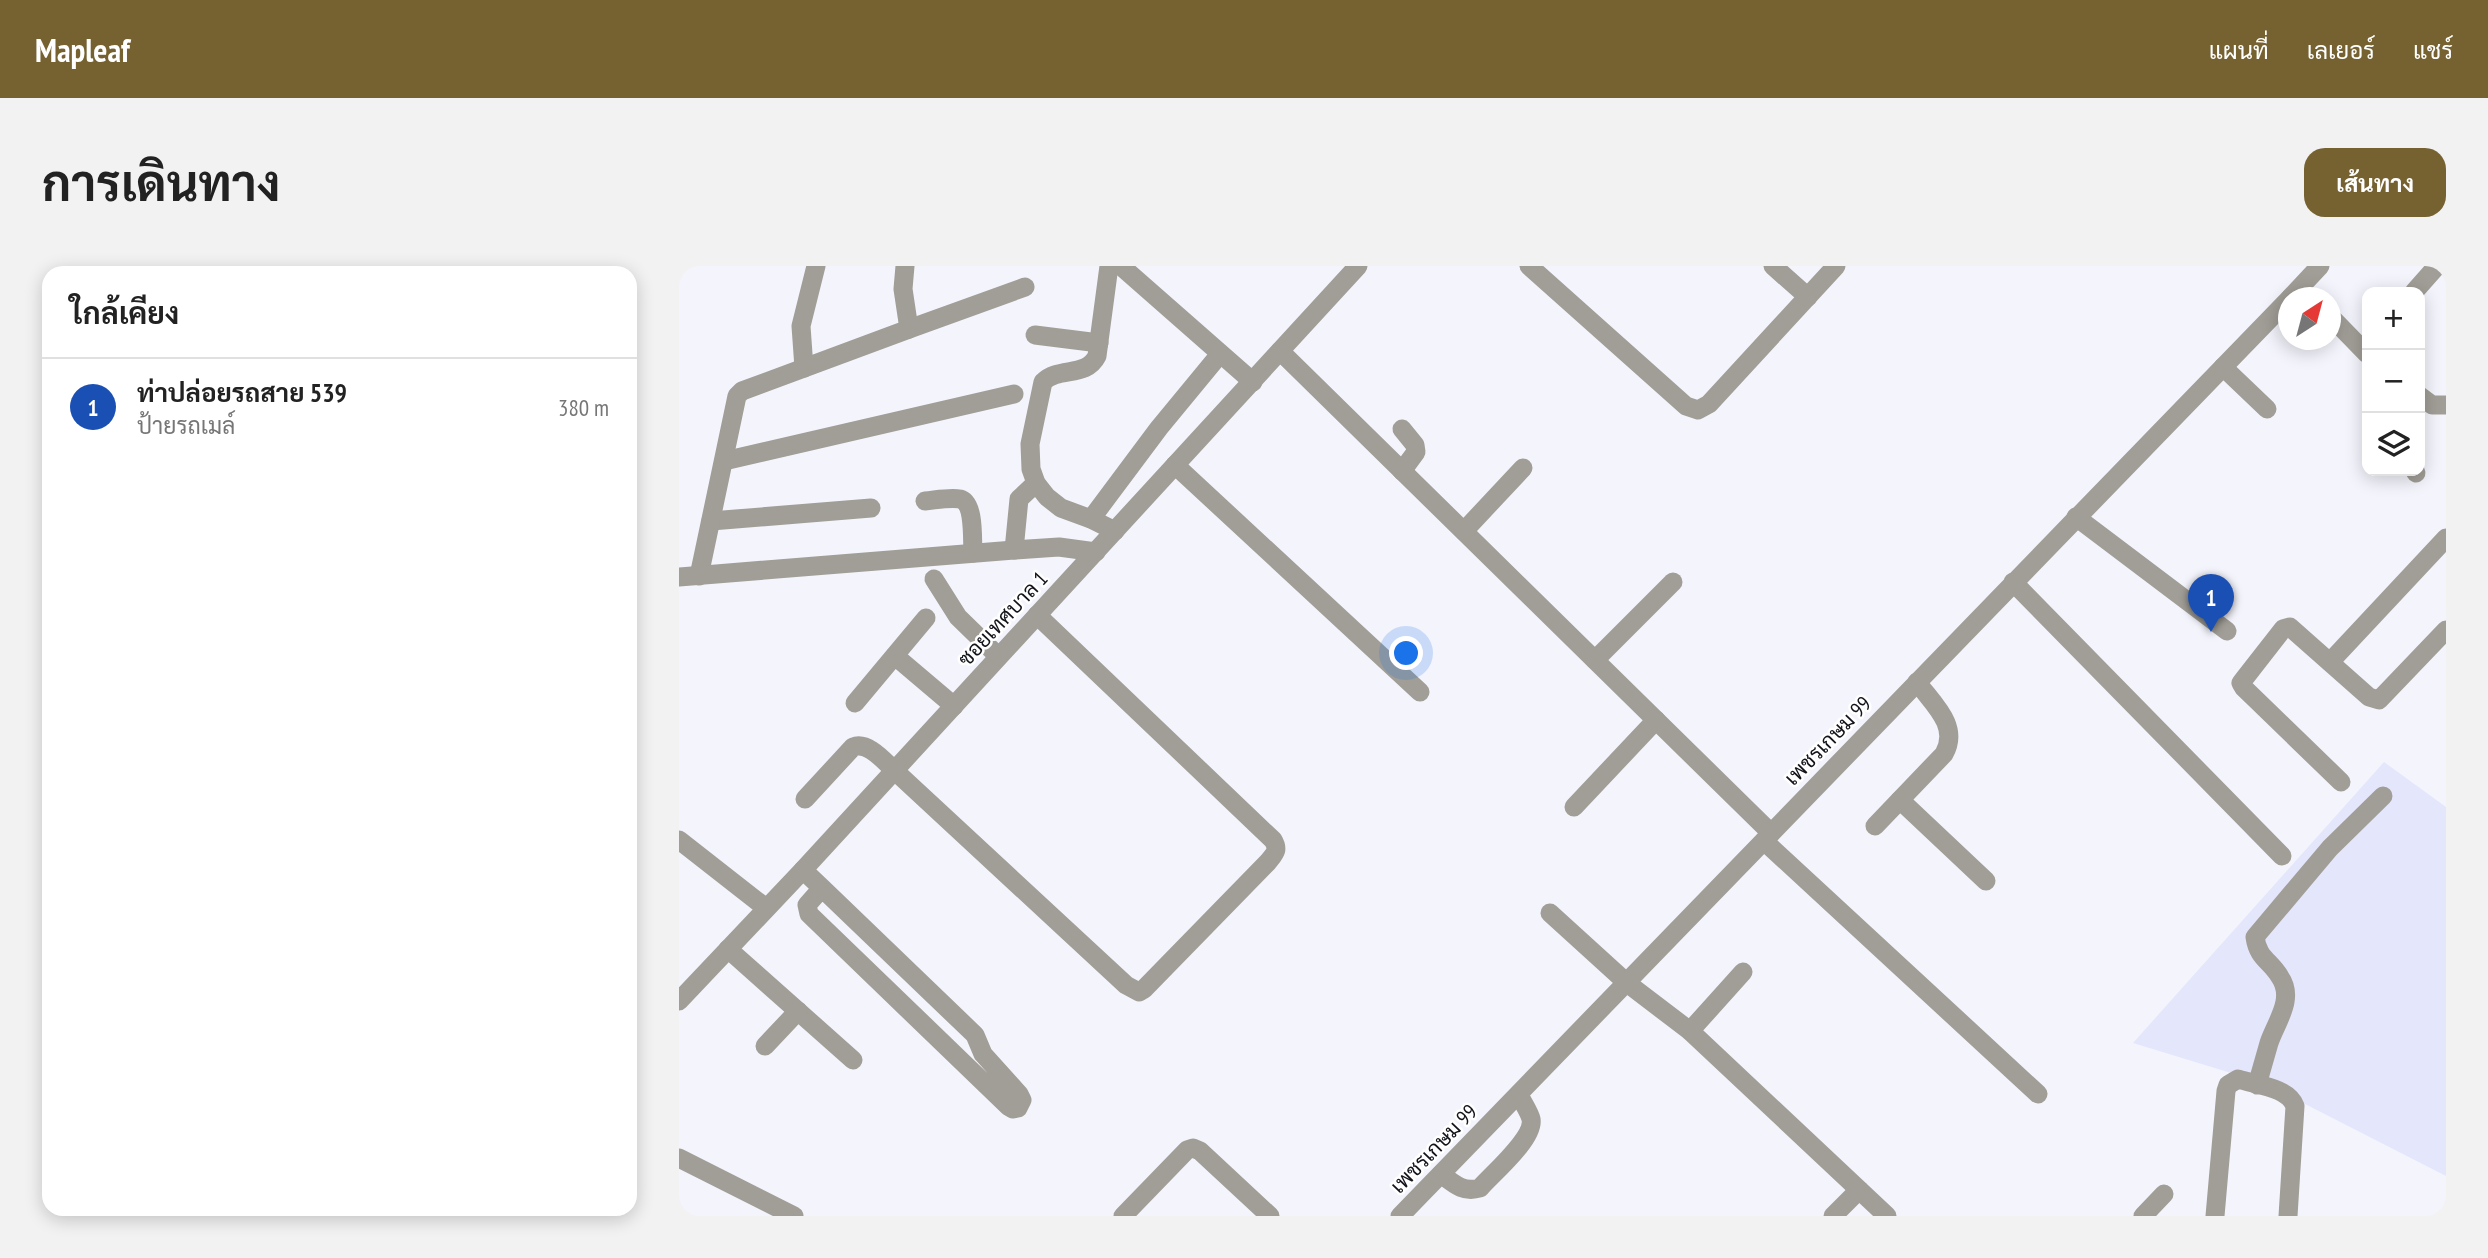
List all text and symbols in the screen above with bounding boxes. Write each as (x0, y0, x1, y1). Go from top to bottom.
text: Mapleaf (35, 28, 130, 71)
text: แผนที่ (2209, 35, 2269, 66)
text: เลเยอร์ (2307, 35, 2375, 66)
text: แชร์ (2413, 35, 2453, 66)
button: เส้นทาง (2304, 148, 2446, 217)
text: การเดินทาง (42, 151, 280, 215)
north arrow (2278, 287, 2341, 350)
map controls (2362, 287, 2425, 476)
button: + (2362, 287, 2425, 350)
text: ใกล้เคียง (70, 293, 179, 332)
button: − (2362, 350, 2425, 413)
text: ท่าปล่อยรถสาย 539 (137, 376, 347, 409)
text: 1 (88, 393, 99, 422)
text: 380 m (558, 393, 609, 422)
text: ป้ายรถเมล์ (137, 411, 235, 440)
button: layers (2362, 413, 2425, 476)
street label: ซอยเทศบาล 1 (952, 566, 1053, 672)
pin: 1 (2188, 574, 2234, 632)
your location (1389, 636, 1423, 670)
street label: เพชรเกษม 99 (1778, 690, 1877, 791)
street label: เพชรเกษม 99 (1384, 1098, 1483, 1199)

